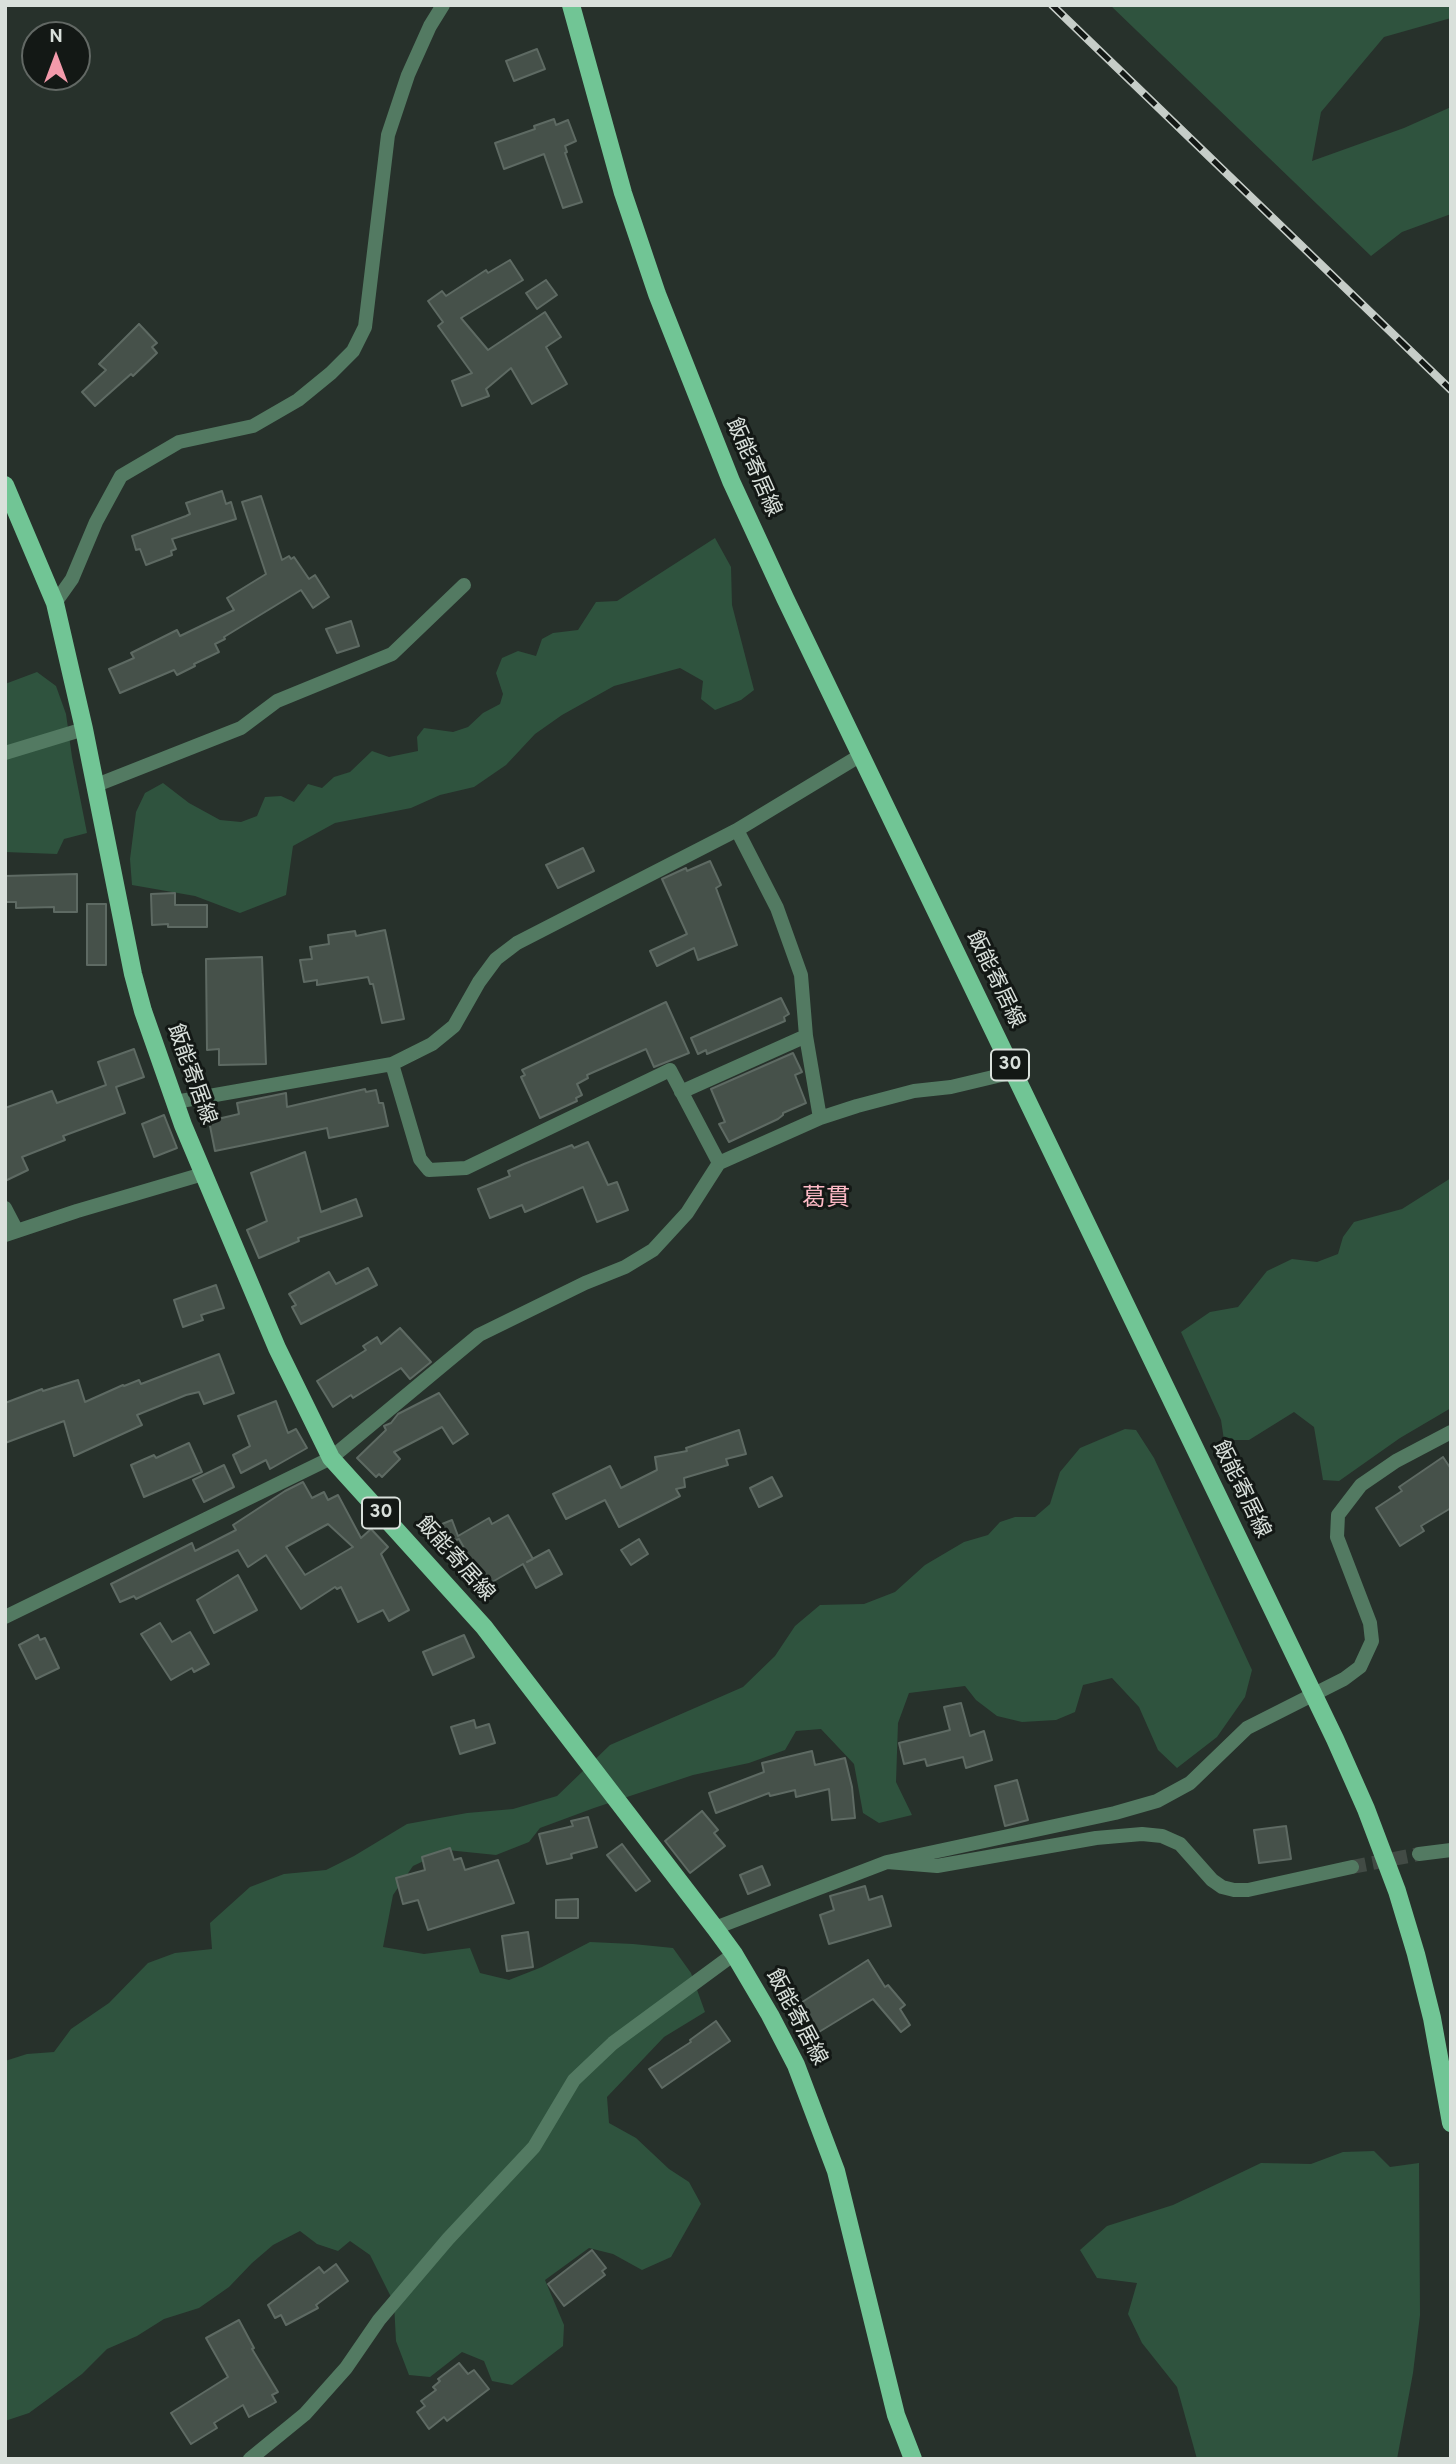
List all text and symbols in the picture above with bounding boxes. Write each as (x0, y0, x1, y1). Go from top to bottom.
north arrow (21, 21, 91, 91)
text: N (49, 25, 63, 49)
street label: 飯能寄居線 (719, 415, 785, 521)
street label: 飯能寄居線 (960, 927, 1028, 1033)
street label: 飯能寄居線 (160, 1021, 220, 1129)
road number: 30 (991, 1050, 1029, 1080)
district label: 葛貫 (802, 1186, 850, 1214)
street label: 飯能寄居線 (1206, 1437, 1274, 1543)
road number: 30 (362, 1498, 400, 1528)
street label: 飯能寄居線 (410, 1513, 498, 1607)
street label: 飯能寄居線 (759, 1966, 831, 2070)

